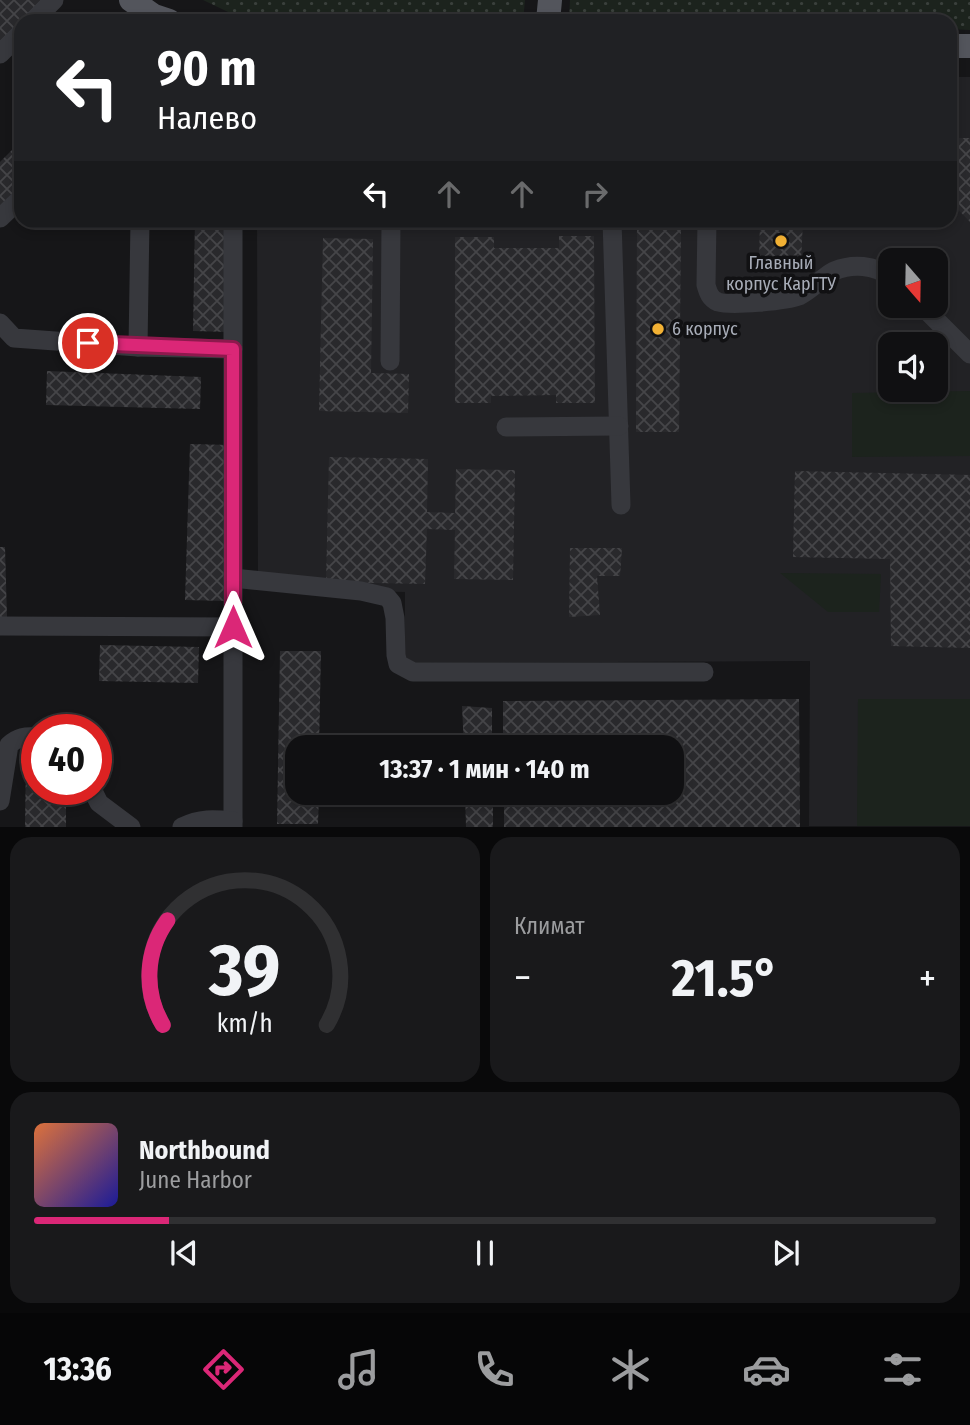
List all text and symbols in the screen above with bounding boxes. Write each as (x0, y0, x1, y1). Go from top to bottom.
text: 90 m (157, 39, 257, 98)
icon: left (42, 42, 133, 133)
text: Налево (157, 99, 257, 137)
icon: left (357, 175, 395, 213)
icon: ahead (430, 175, 468, 213)
icon: ahead (503, 175, 541, 213)
icon: right (576, 175, 614, 213)
marker: Главный корпус КарГТУ (773, 233, 789, 249)
north arrow (878, 248, 948, 318)
map controls (878, 248, 948, 402)
place label: Главный корпус КарГТУ (726, 252, 836, 295)
pin (58, 313, 118, 373)
place label: 6 корпус (672, 318, 738, 340)
marker: 6 корпус (650, 321, 666, 337)
icon: arrive (69, 324, 107, 362)
button: sound (878, 332, 948, 402)
position arrow (196, 590, 270, 664)
speed limit sign: 40 (21, 714, 112, 805)
text: 13:37 · 1 мин · 140 m (379, 754, 590, 785)
text: Климат (514, 912, 585, 940)
text: 39 (208, 928, 281, 1015)
text: 21.5° (671, 947, 778, 1010)
text: − (514, 955, 531, 1001)
text: + (919, 955, 936, 1001)
text: km/h (217, 1009, 273, 1039)
text: Northbound (139, 1135, 270, 1166)
text: June Harbor (139, 1166, 252, 1194)
icon: previous (165, 1234, 203, 1272)
icon: pause (466, 1234, 504, 1272)
icon: next (767, 1234, 805, 1272)
icon: directions (199, 1345, 248, 1394)
icon: music (334, 1345, 383, 1394)
icon: phone (470, 1345, 519, 1394)
icon: climate (606, 1345, 655, 1394)
icon: car (742, 1345, 791, 1394)
icon: filters (878, 1345, 927, 1394)
text: 13:36 (43, 1350, 112, 1388)

